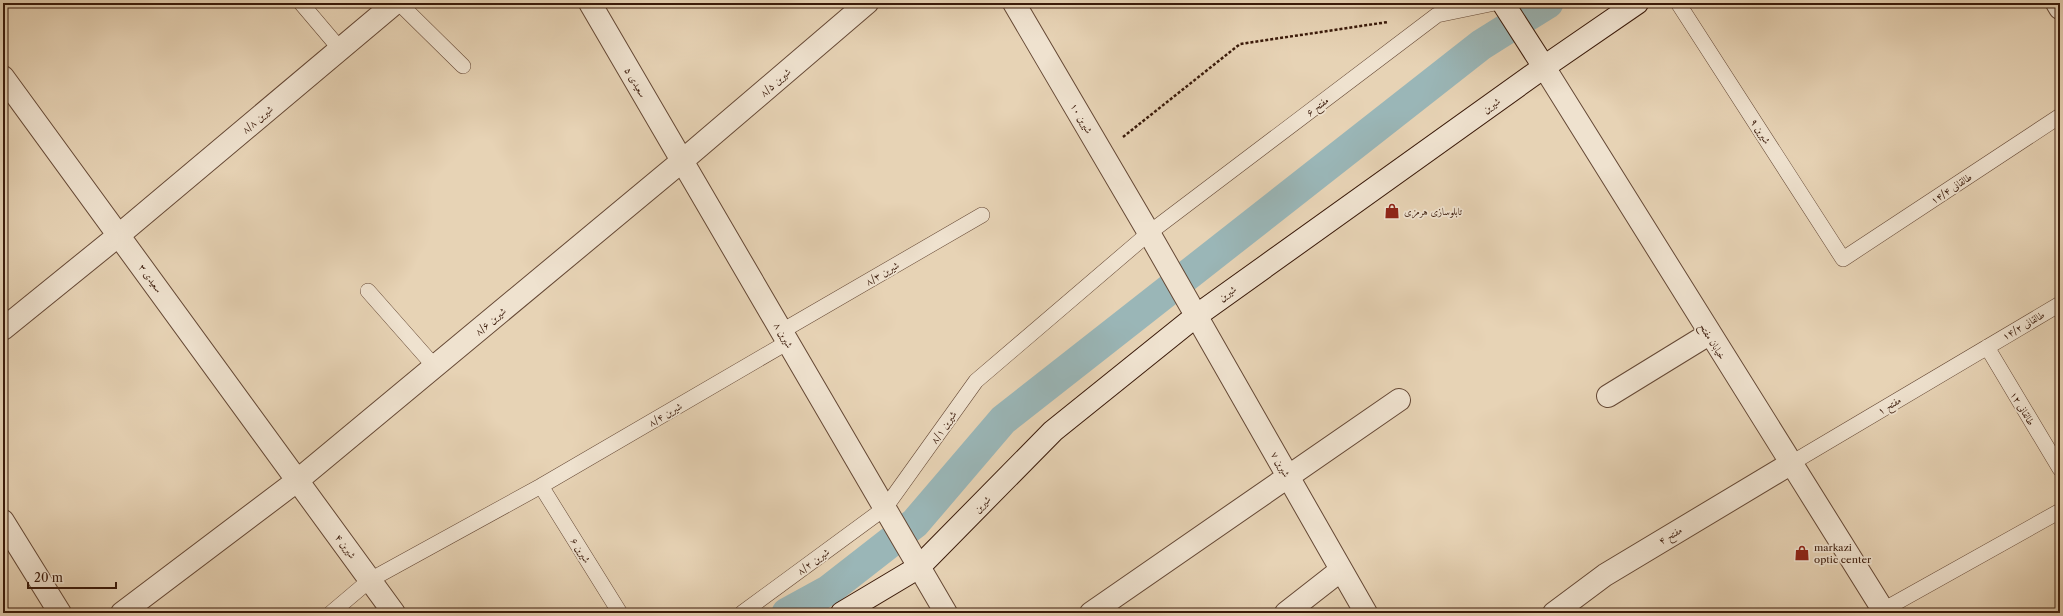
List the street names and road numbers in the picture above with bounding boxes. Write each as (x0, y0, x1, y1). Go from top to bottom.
street label: سعیدی ۵ (622, 65, 650, 100)
street label: شیرین ۸/۵ (757, 65, 794, 99)
street label: مفتح ۶ (1303, 94, 1333, 122)
street label: شیرین (1480, 94, 1503, 116)
street label: شیرین ۱۰ (1068, 101, 1096, 136)
street label: شیرین ۸/۸ (239, 102, 276, 136)
street label: شیرین ۹ (1748, 116, 1774, 147)
street label: طالقانی ۱۴/۴ (1928, 170, 1975, 207)
street label: شیرین ۸/۳ (863, 258, 902, 288)
street label: سعیدی ۳ (136, 261, 166, 296)
street label: شیرین (1216, 282, 1239, 304)
street label: شیرین ۸/۶ (472, 304, 509, 338)
street label: طالقانی ۱۴/۲ (2000, 308, 2047, 343)
street label: شیرین ۸ (771, 320, 796, 351)
street label: خیابان مفتح (1694, 321, 1729, 363)
street label: طالقانی ۱۲ (2007, 389, 2038, 428)
street label: مفتح ۱ (1875, 393, 1905, 420)
street label: شیرین ۸/۴ (646, 399, 685, 429)
street label: شیرین ۸/۱ (927, 408, 960, 446)
street label: شیرین ۷ (1268, 449, 1293, 480)
street label: شیرین (971, 493, 994, 516)
street label: مفتح ۴ (1656, 523, 1686, 550)
street label: شیرین ۴ (332, 531, 359, 562)
street label: شیرین ۶ (568, 535, 594, 566)
street label: شیرین ۸/۲ (794, 545, 832, 578)

